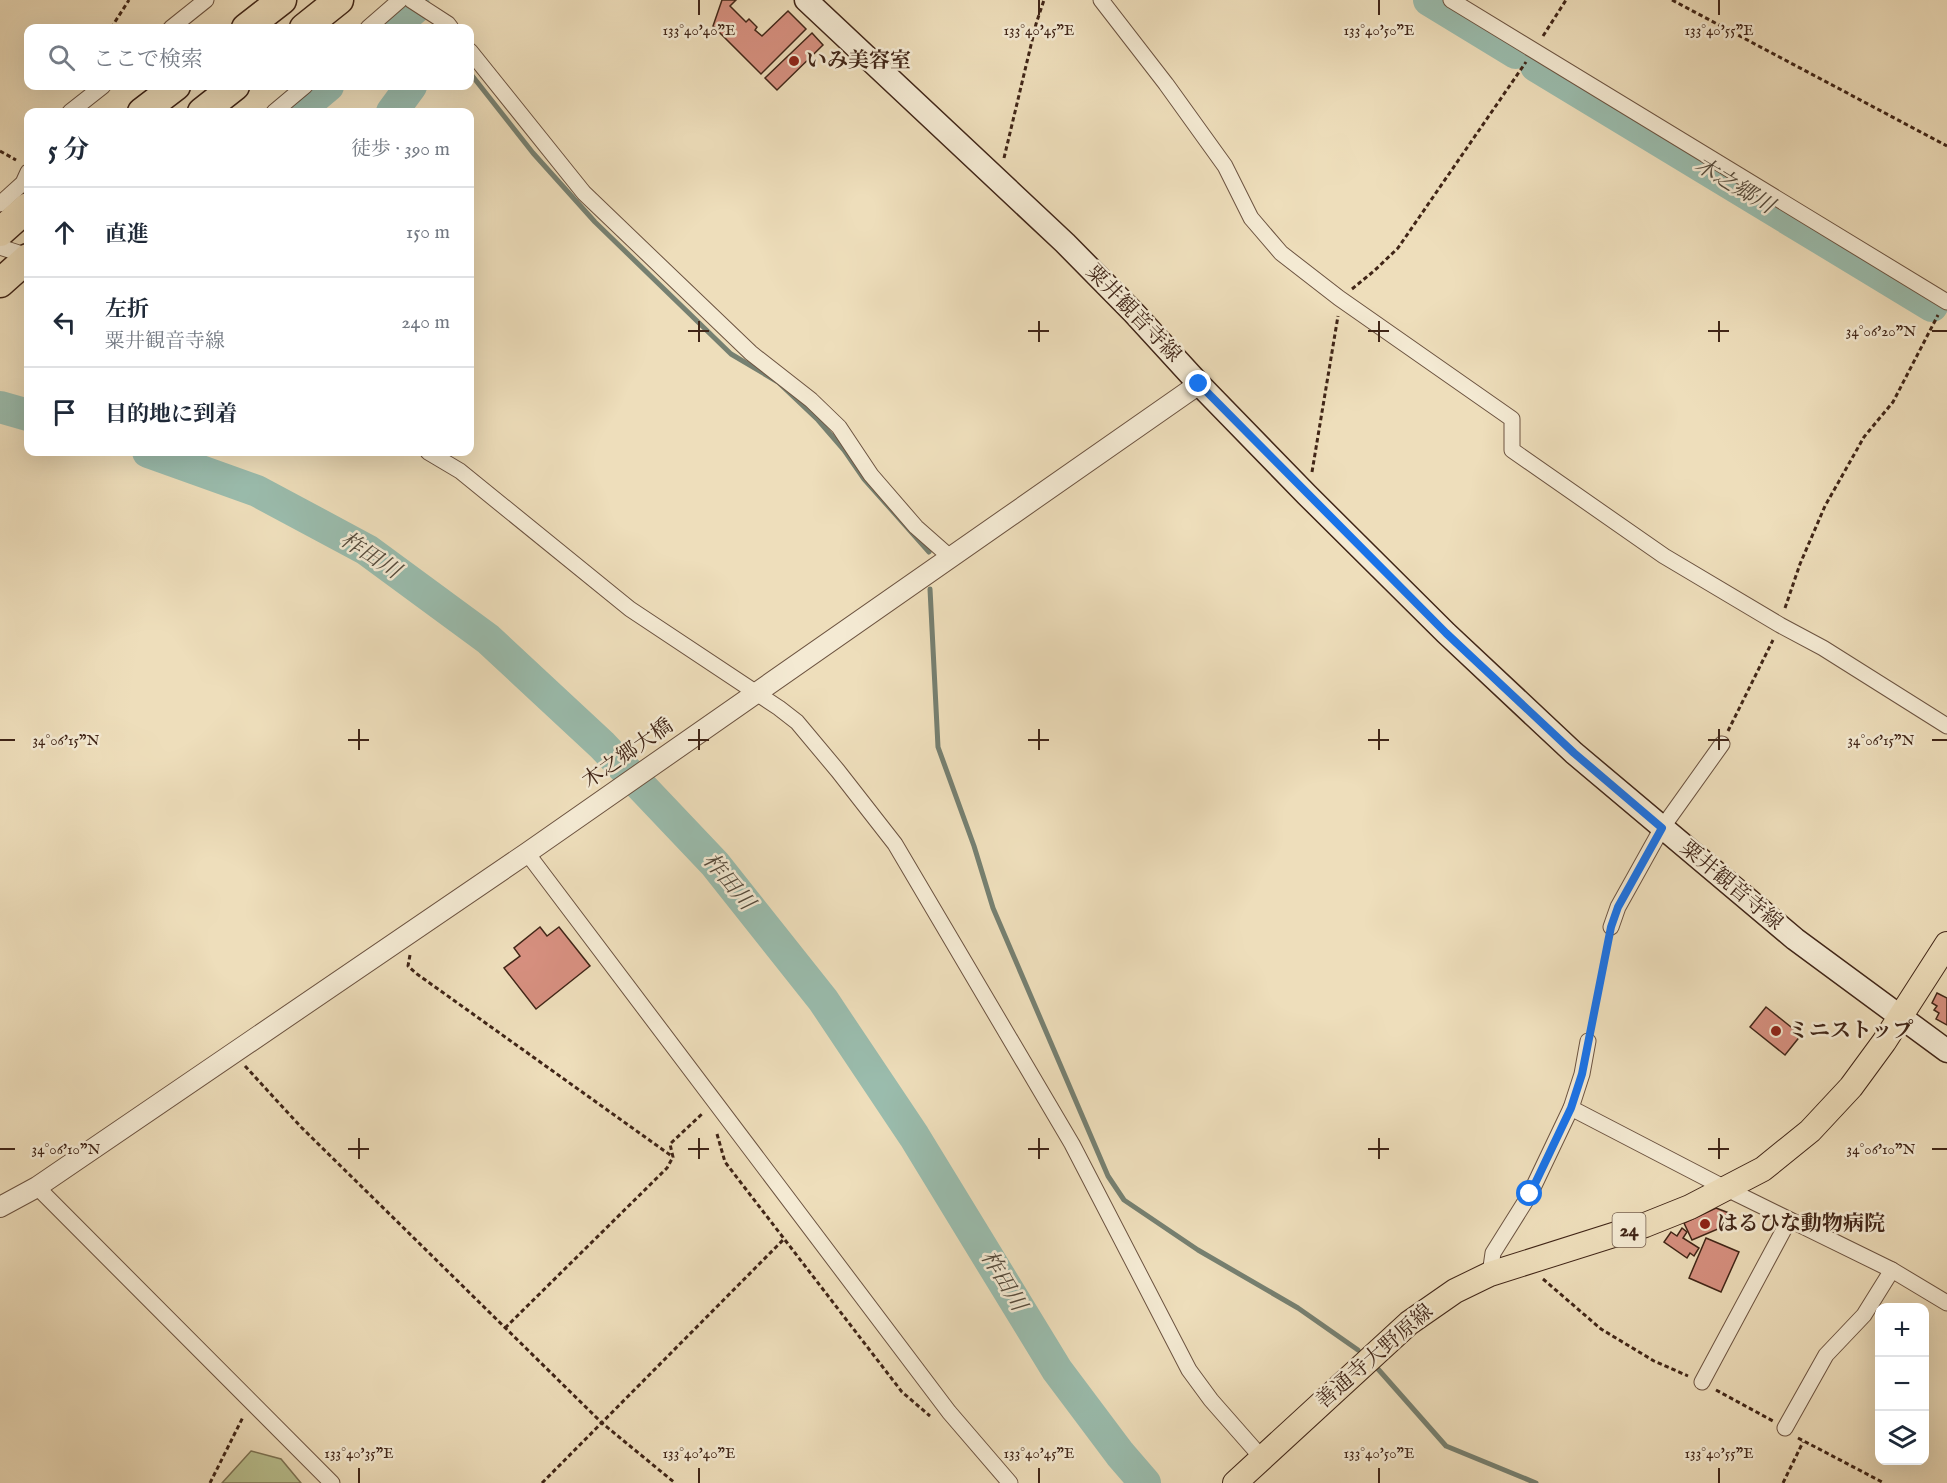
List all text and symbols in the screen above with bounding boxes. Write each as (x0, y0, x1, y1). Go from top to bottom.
text: 133°40'40"E (663, 21, 735, 40)
text: 133°40'45"E (1004, 21, 1074, 40)
text: 133°40'50"E (1344, 21, 1415, 40)
text: 133°40'55"E (1684, 21, 1754, 40)
search box (24, 24, 474, 90)
icon: search (45, 41, 78, 74)
text: ここで検索 (93, 46, 203, 74)
place label: いみ美容室 (806, 48, 911, 75)
marker: いみ美容室 (787, 54, 801, 68)
text: 5 分 (48, 134, 89, 167)
text: 徒歩 · 390 m (351, 137, 450, 162)
water label: 木之郷川 (1689, 151, 1781, 222)
icon: ahead (48, 216, 81, 249)
text: 150 m (406, 220, 450, 245)
text: 直進 (105, 221, 149, 249)
street label: 粟井観音寺線 (1080, 259, 1186, 369)
text: 左折 (105, 296, 149, 324)
icon: left (48, 306, 81, 339)
text: 240 m (401, 310, 450, 335)
text: 34°06'20"N (1846, 322, 1916, 341)
text: 粟井観音寺線 (105, 329, 225, 354)
route end (1185, 370, 1211, 396)
icon: arrive (48, 396, 81, 429)
text: 目的地に到着 (105, 401, 237, 429)
water label: 柞田川 (335, 526, 407, 587)
street label: 木之郷大橋 (577, 713, 679, 795)
text: 34°06'15"N (33, 731, 100, 750)
text: 34°06'15"N (1848, 731, 1915, 750)
street label: 粟井観音寺線 (1674, 835, 1788, 937)
water label: 柞田川 (696, 848, 761, 918)
place label: ミニストップ (1788, 1018, 1913, 1045)
marker: ミニストップ (1769, 1024, 1783, 1038)
text: 34°06'10"N (32, 1140, 100, 1159)
text: 34°06'10"N (1847, 1140, 1915, 1159)
route start (1516, 1180, 1542, 1206)
place label: はるひな動物病院 (1717, 1211, 1885, 1238)
road number: 24 (1612, 1213, 1646, 1247)
marker: はるひな動物病院 (1698, 1217, 1712, 1231)
water label: 柞田川 (974, 1245, 1033, 1318)
street label: 善通寺大野原線 (1311, 1299, 1439, 1415)
map controls (1875, 1303, 1929, 1465)
button: + (1875, 1303, 1929, 1357)
button: − (1875, 1357, 1929, 1411)
button: layers (1875, 1411, 1929, 1465)
text: 133°40'35"E (324, 1444, 394, 1463)
text: 133°40'40"E (663, 1444, 735, 1463)
text: 133°40'45"E (1004, 1444, 1074, 1463)
text: 133°40'50"E (1344, 1444, 1415, 1463)
text: 133°40'55"E (1684, 1444, 1754, 1463)

